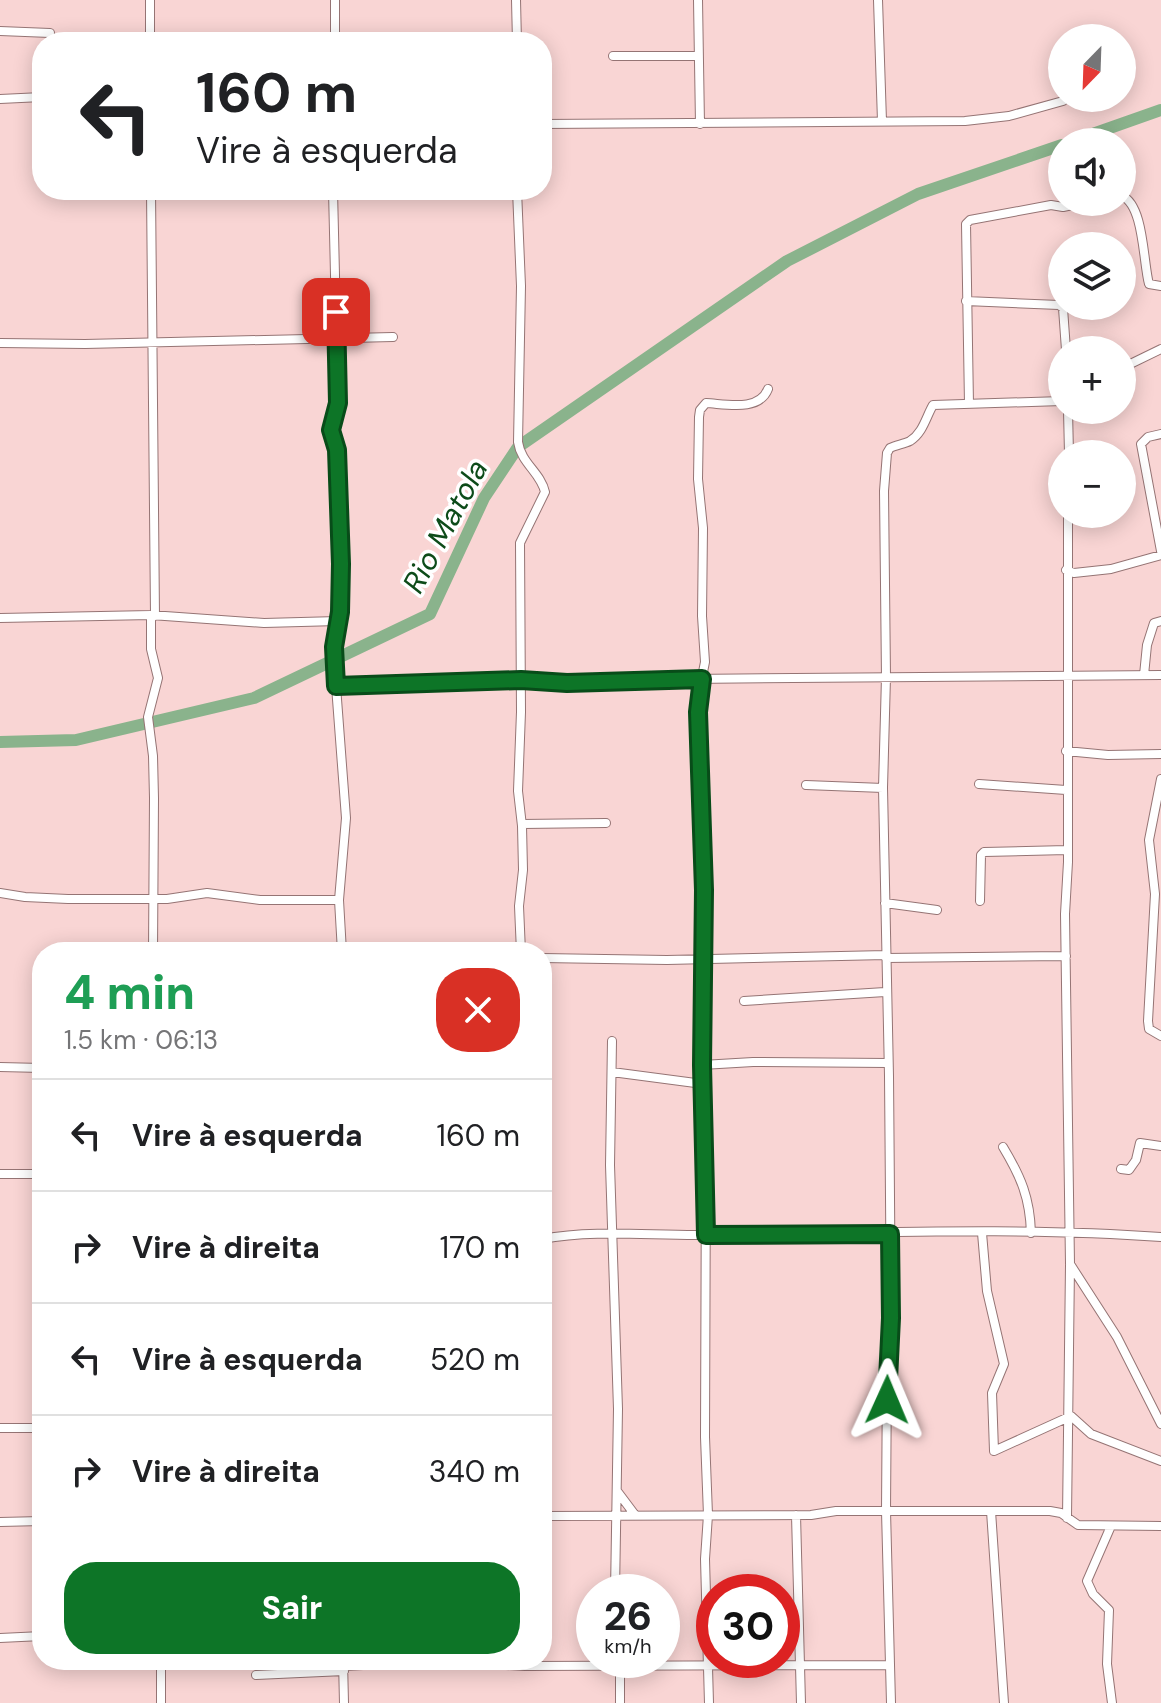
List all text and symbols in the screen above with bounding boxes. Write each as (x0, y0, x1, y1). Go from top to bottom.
north arrow (1048, 24, 1136, 112)
map controls (1048, 24, 1136, 528)
text: 160 m (196, 56, 357, 129)
icon: left (64, 64, 168, 168)
text: Vire à esquerda (196, 127, 458, 174)
button: sound (1048, 128, 1136, 216)
button: layers (1048, 232, 1136, 320)
pin (302, 278, 370, 346)
icon: arrive (314, 290, 358, 334)
button: + (1048, 336, 1136, 424)
button: − (1048, 440, 1136, 528)
water label: Rio Matola (394, 453, 496, 599)
text: 4 min (64, 961, 195, 1024)
button: close (436, 968, 520, 1052)
text: 1.5 km · 06:13 (64, 1023, 218, 1057)
icon: left (64, 1113, 108, 1157)
text: Vire à esquerda (132, 1116, 363, 1155)
text: 160 m (437, 1116, 520, 1155)
icon: right (64, 1225, 108, 1269)
text: Vire à direita (132, 1228, 320, 1267)
text: 170 m (440, 1228, 520, 1267)
icon: left (64, 1337, 108, 1381)
text: Vire à esquerda (132, 1340, 363, 1379)
text: 520 m (430, 1340, 520, 1379)
position arrow (845, 1358, 929, 1442)
icon: right (64, 1449, 108, 1493)
text: Vire à direita (132, 1452, 320, 1491)
text: 340 m (429, 1452, 520, 1491)
button: Sair (64, 1562, 520, 1654)
speed limit sign: 30 (696, 1574, 800, 1678)
text: 26 (604, 1590, 652, 1642)
text: km/h (604, 1633, 652, 1659)

